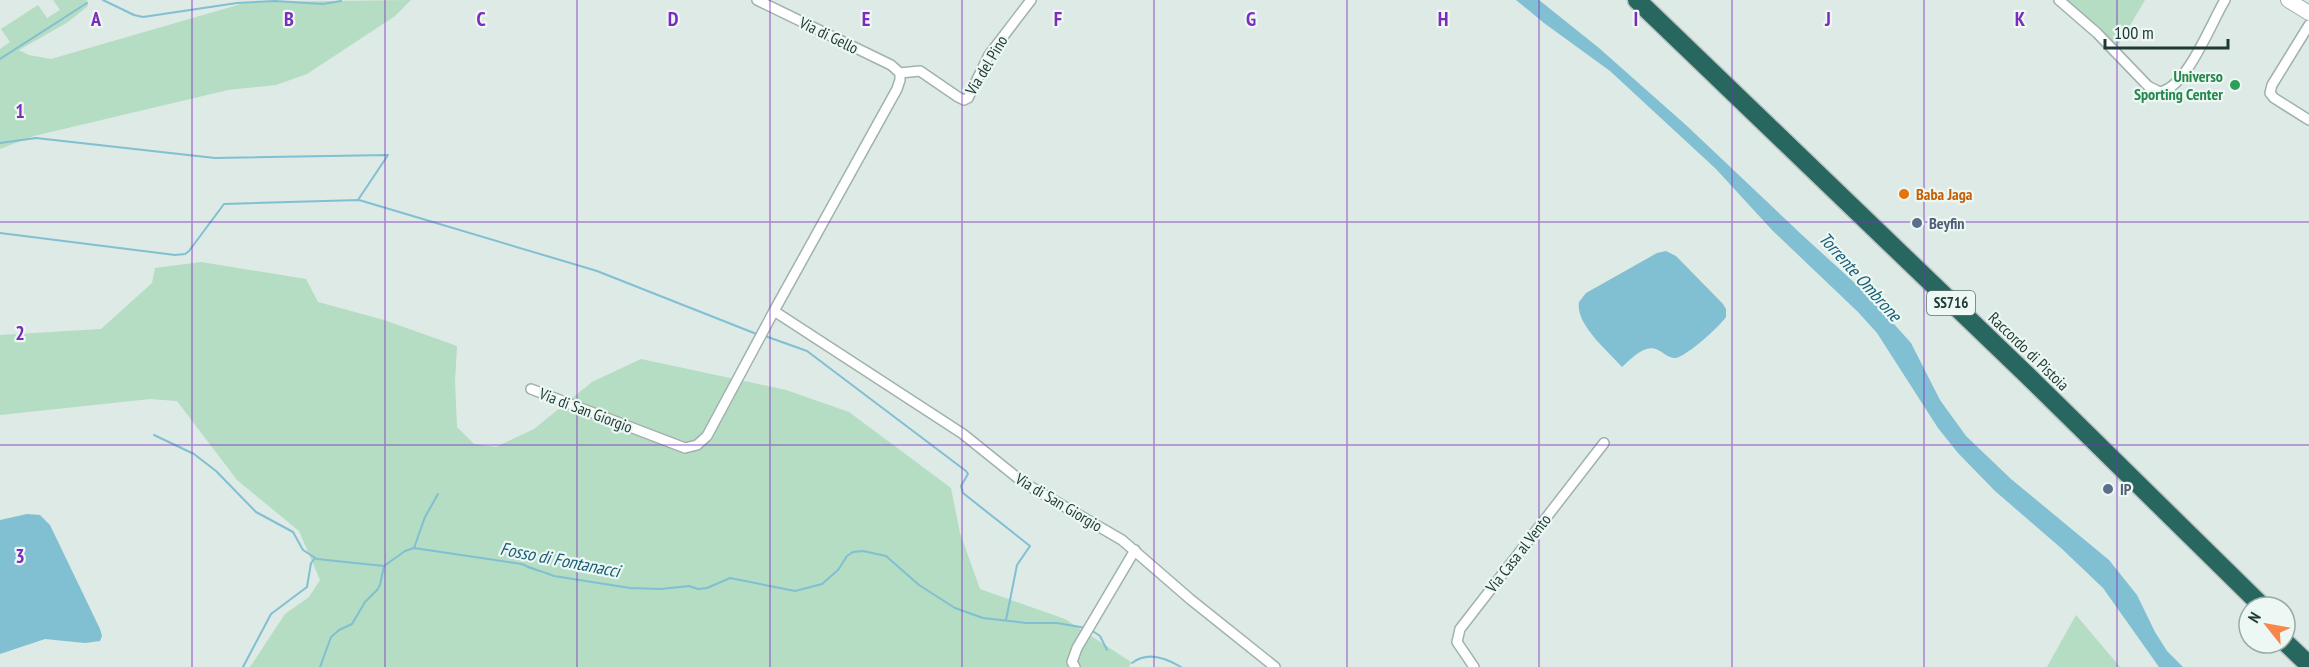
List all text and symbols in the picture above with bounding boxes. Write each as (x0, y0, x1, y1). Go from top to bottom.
text: A (90, 6, 102, 32)
text: B (284, 6, 294, 32)
text: C (476, 6, 486, 32)
text: D (668, 6, 679, 32)
text: E (862, 6, 870, 32)
text: F (1054, 6, 1062, 32)
text: G (1246, 6, 1256, 32)
text: H (1438, 6, 1448, 32)
text: I (1634, 6, 1638, 32)
text: J (1824, 6, 1831, 32)
text: K (2015, 6, 2026, 32)
street label: Via di Gello (795, 12, 862, 58)
scale bar (2105, 12, 2228, 50)
text: 100 m (2114, 21, 2154, 44)
street label: Via del Pino (960, 32, 1012, 99)
place label: Universo Sporting Center (2134, 66, 2223, 104)
marker: Universo Sporting Center (2228, 78, 2242, 92)
text: 1 (15, 98, 25, 124)
place label: Baba Jaga (1916, 184, 1973, 204)
marker: Baba Jaga (1897, 187, 1911, 201)
place label: Beyfin (1929, 213, 1964, 233)
marker: Beyfin (1910, 216, 1924, 230)
water label: Torrente Ombrone (1814, 227, 1908, 327)
road number: SS716 (1927, 291, 1975, 315)
street label: Raccordo di Pistoia (1985, 308, 2073, 394)
text: 2 (15, 320, 25, 346)
street label: Via di San Giorgio (536, 383, 635, 437)
street label: Via di San Giorgio (1011, 468, 1106, 536)
place label: IP (2120, 479, 2132, 499)
marker: IP (2101, 482, 2115, 496)
street label: Via Casa al Vento (1481, 510, 1555, 597)
water label: Fosso di Fontanacci (498, 537, 624, 583)
text: 3 (15, 543, 25, 569)
north arrow (2237, 595, 2297, 655)
text: N (2243, 608, 2265, 626)

